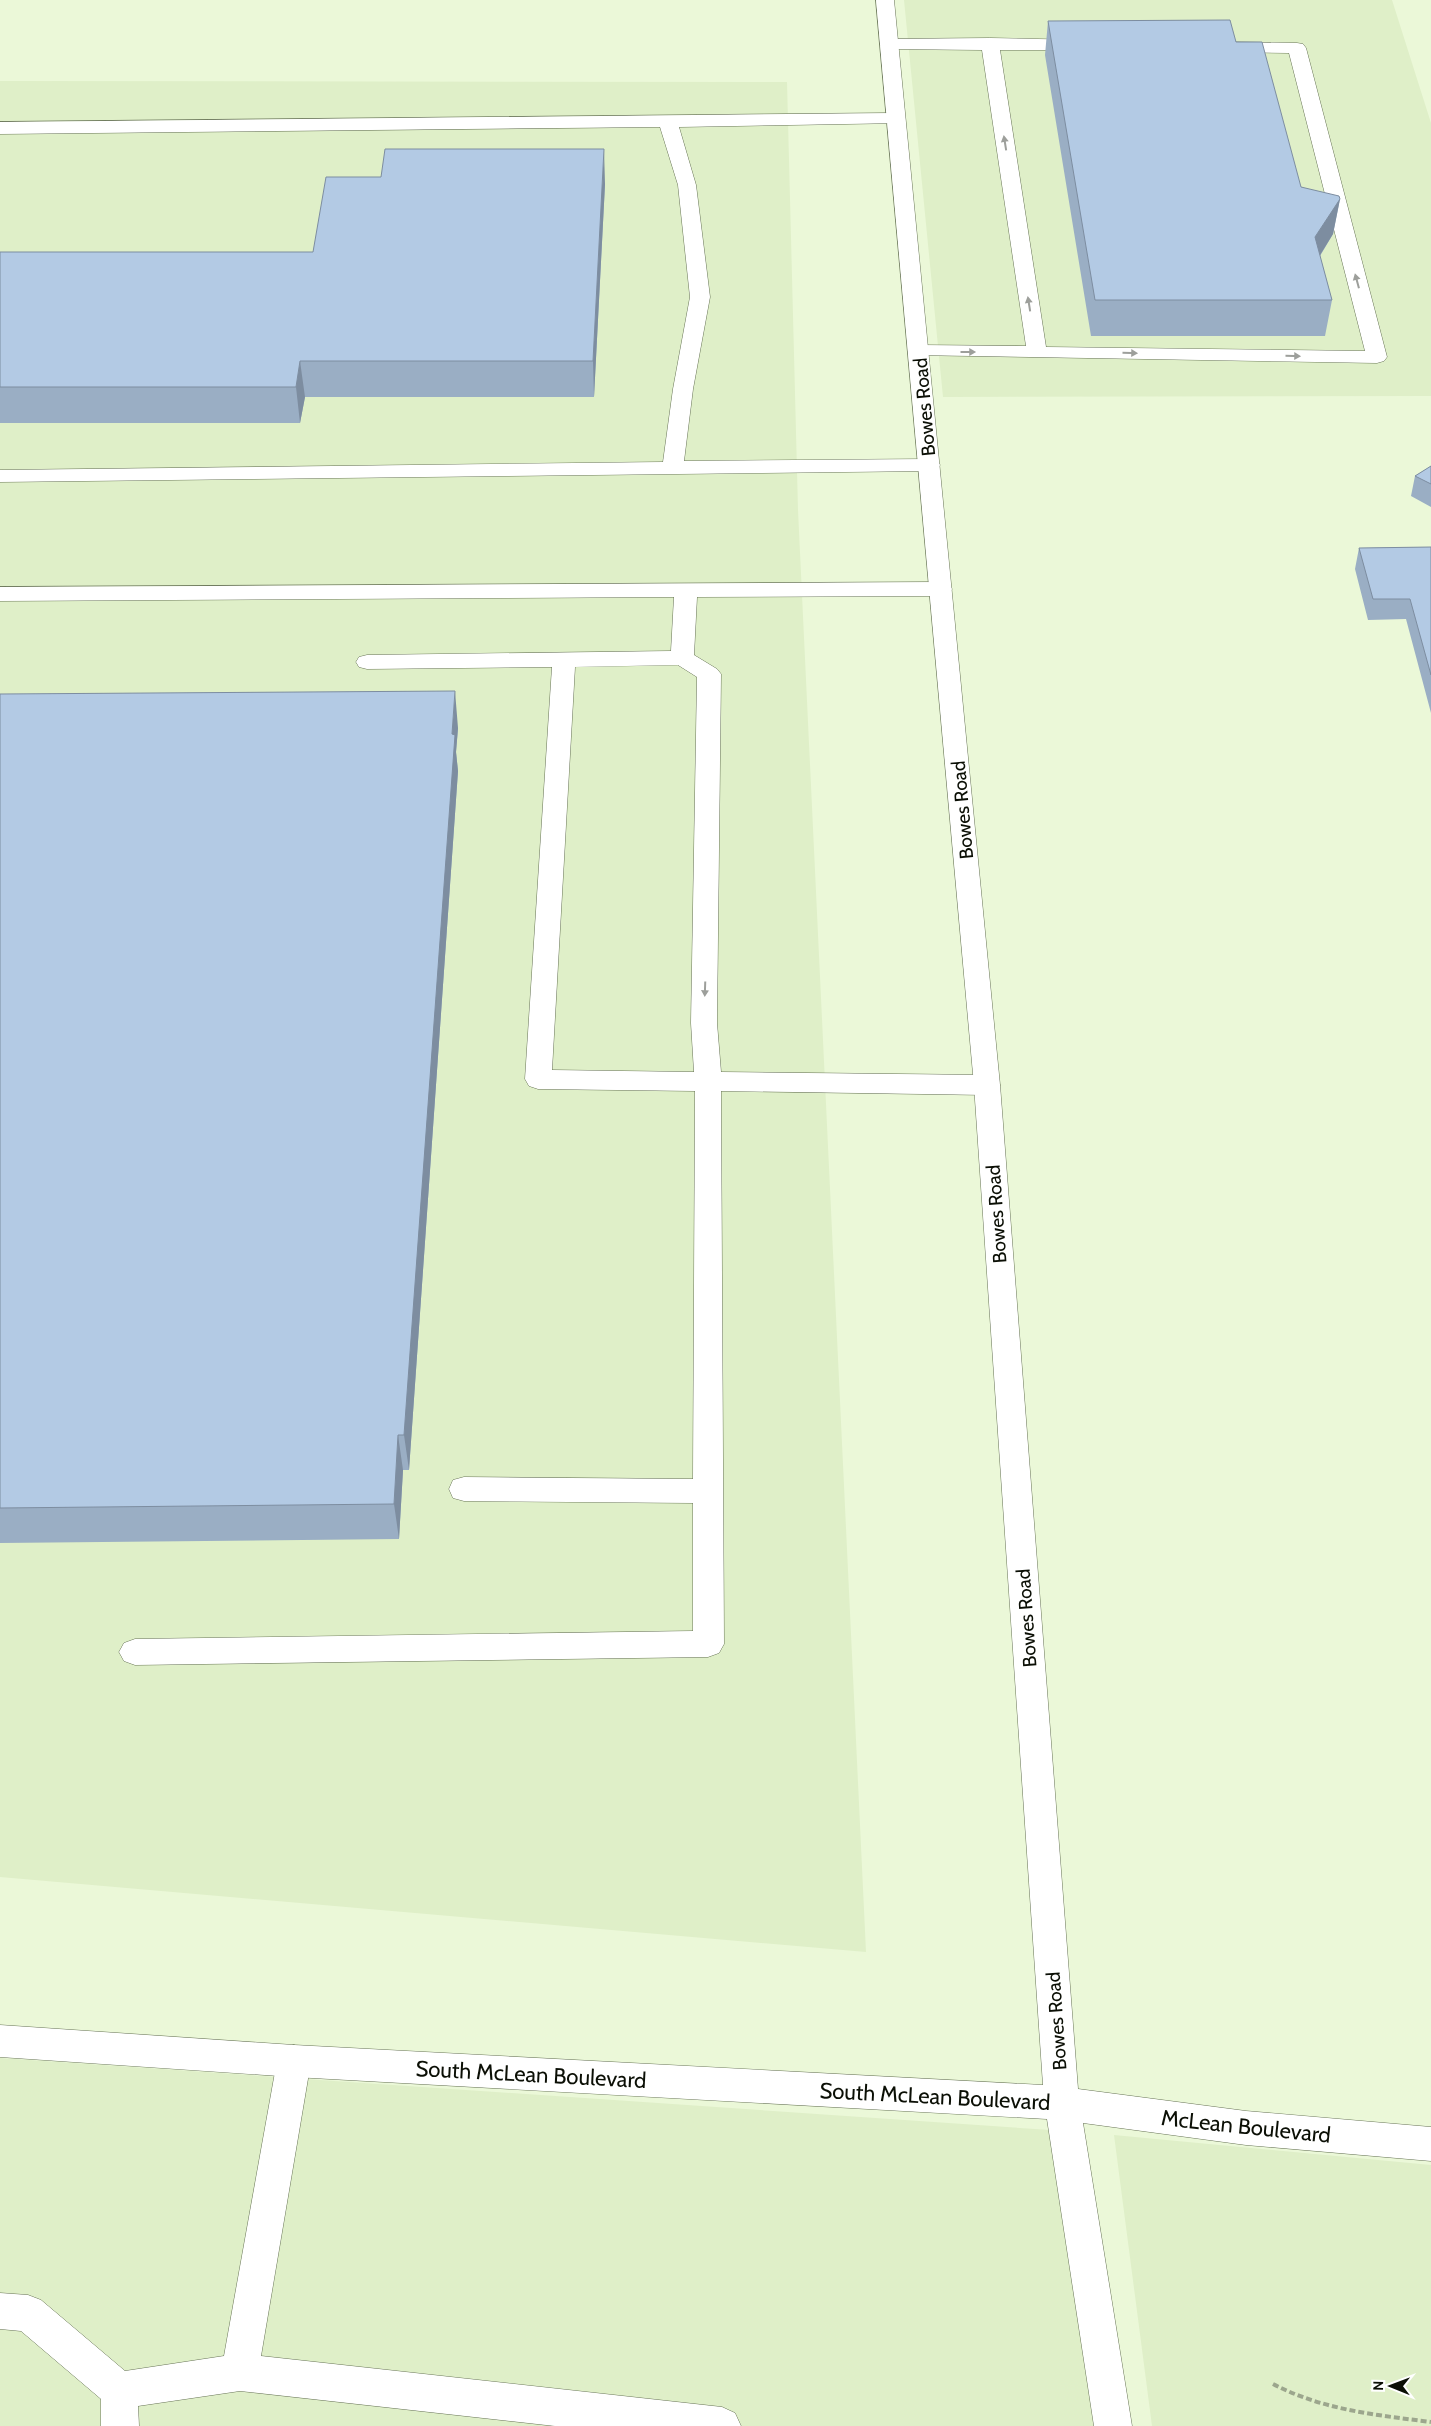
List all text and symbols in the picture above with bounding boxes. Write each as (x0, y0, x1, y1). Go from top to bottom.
one-way arrow (1001, 135, 1009, 151)
one-way arrow (1353, 274, 1361, 289)
one-way arrow (1025, 295, 1033, 311)
one-way arrow (960, 348, 976, 356)
one-way arrow (1123, 349, 1139, 357)
one-way arrow (1285, 352, 1301, 360)
street label: Bowes Road (909, 357, 940, 457)
street label: Bowes Road (947, 760, 978, 860)
one-way arrow (701, 981, 709, 997)
street label: Bowes Road (982, 1164, 1011, 1264)
street label: Bowes Road (1012, 1568, 1041, 1668)
street label: Bowes Road (1042, 1971, 1071, 2071)
street label: South McLean Boulevard (415, 2055, 647, 2094)
street label: South McLean Boulevard (819, 2077, 1051, 2116)
street label: McLean Boulevard (1160, 2104, 1332, 2149)
north arrow (1366, 2361, 1416, 2411)
text: N (1369, 2381, 1387, 2391)

